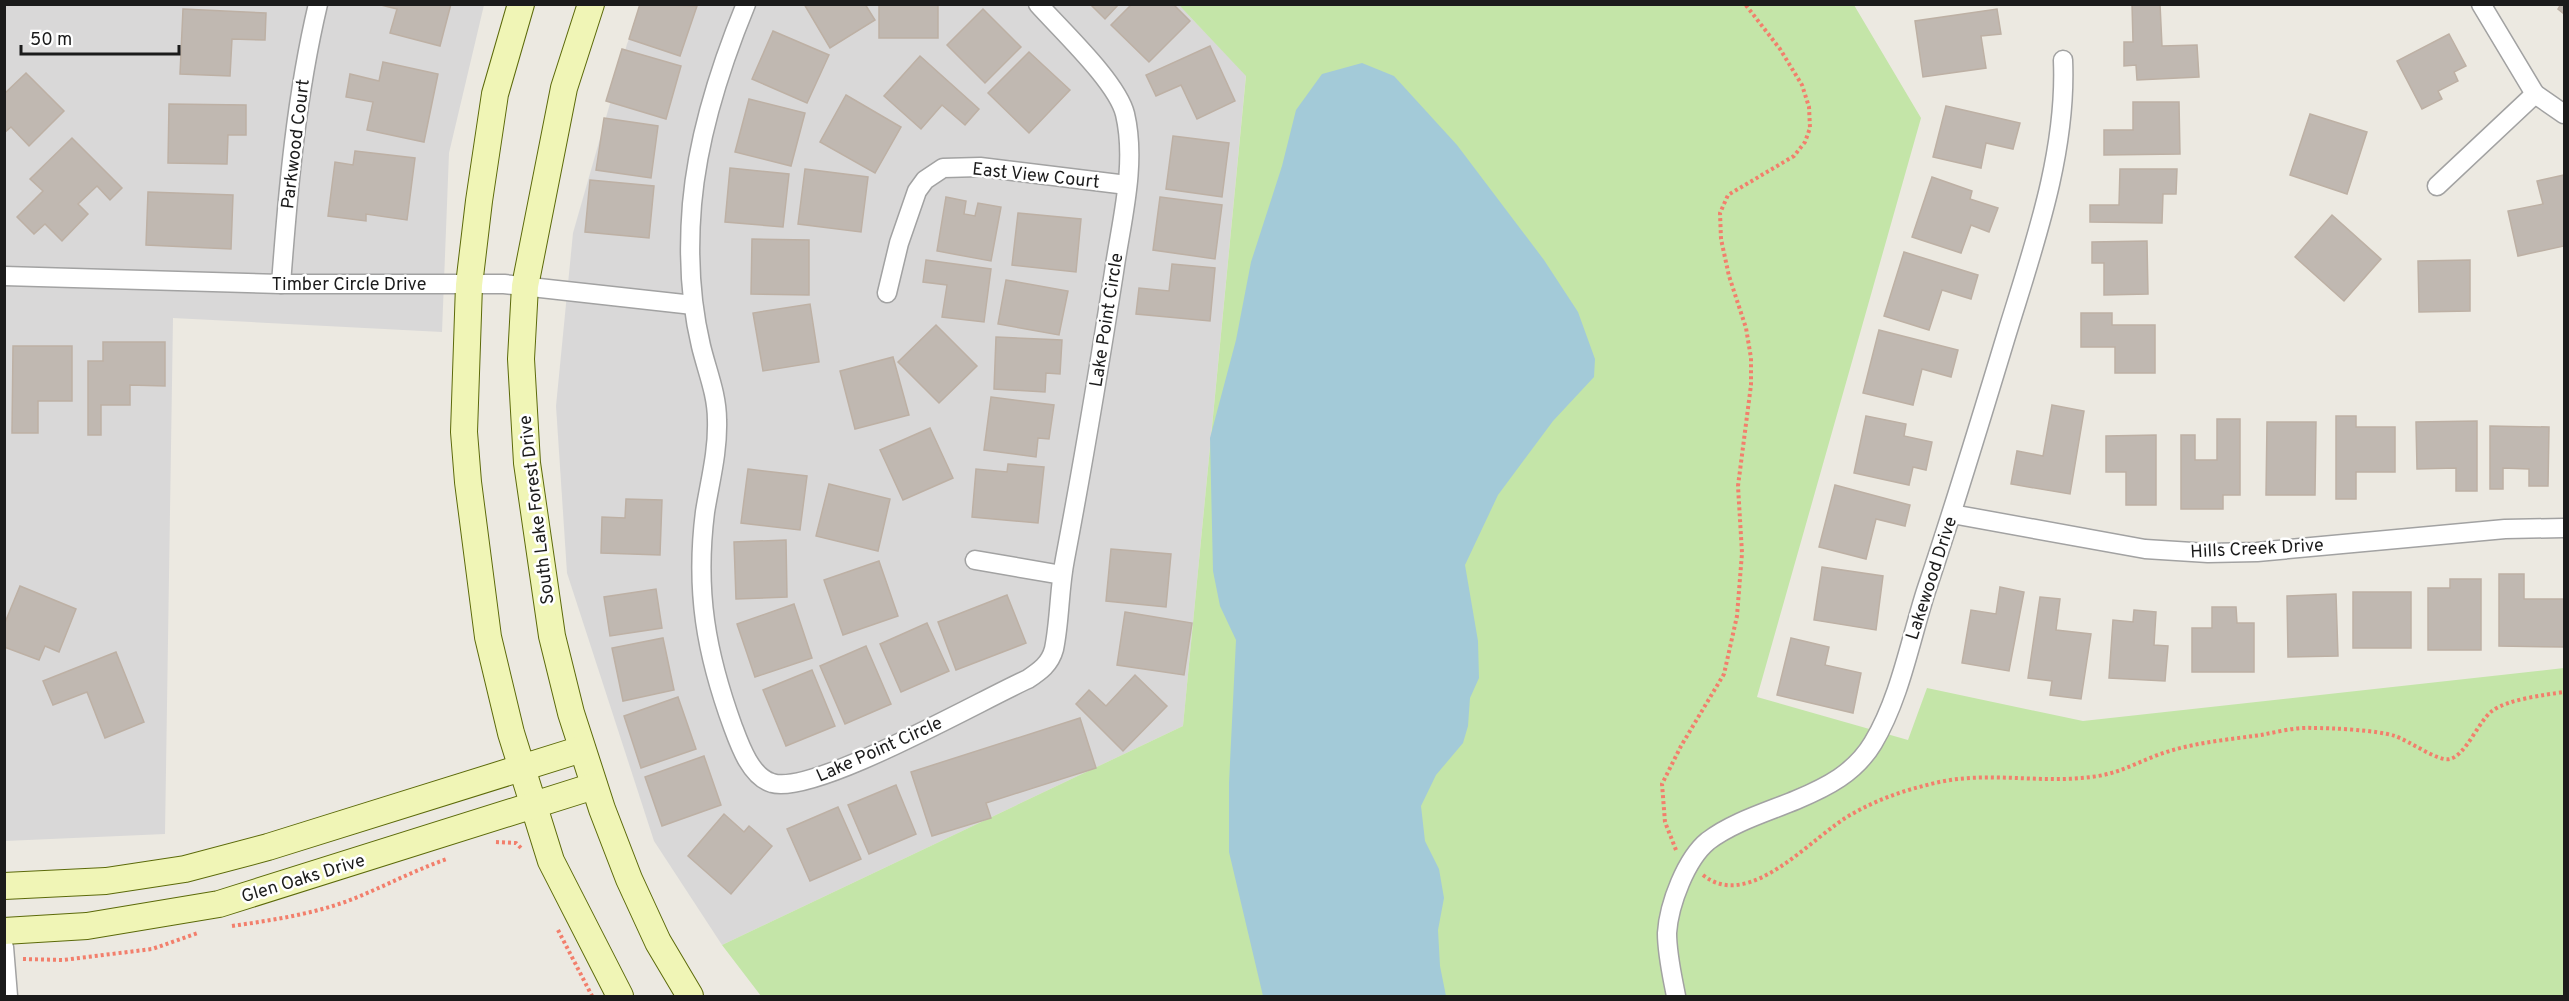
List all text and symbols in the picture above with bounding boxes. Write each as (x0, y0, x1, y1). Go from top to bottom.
scale bar (21, 18, 178, 56)
text: 50 m (30, 29, 72, 52)
street label: Parkwood Court (277, 78, 316, 210)
street label: East View Court (971, 158, 1101, 195)
street label: Lake Point Circle (1086, 251, 1129, 389)
street label: Timber Circle Drive (272, 274, 426, 297)
street label: South Lake Forest Drive (514, 414, 561, 606)
street label: Lakewood Drive (1902, 514, 1963, 643)
street label: Hills Creek Drive (2190, 535, 2324, 564)
street label: Lake Point Circle (813, 712, 946, 788)
street label: Glen Oaks Drive (239, 850, 368, 909)

